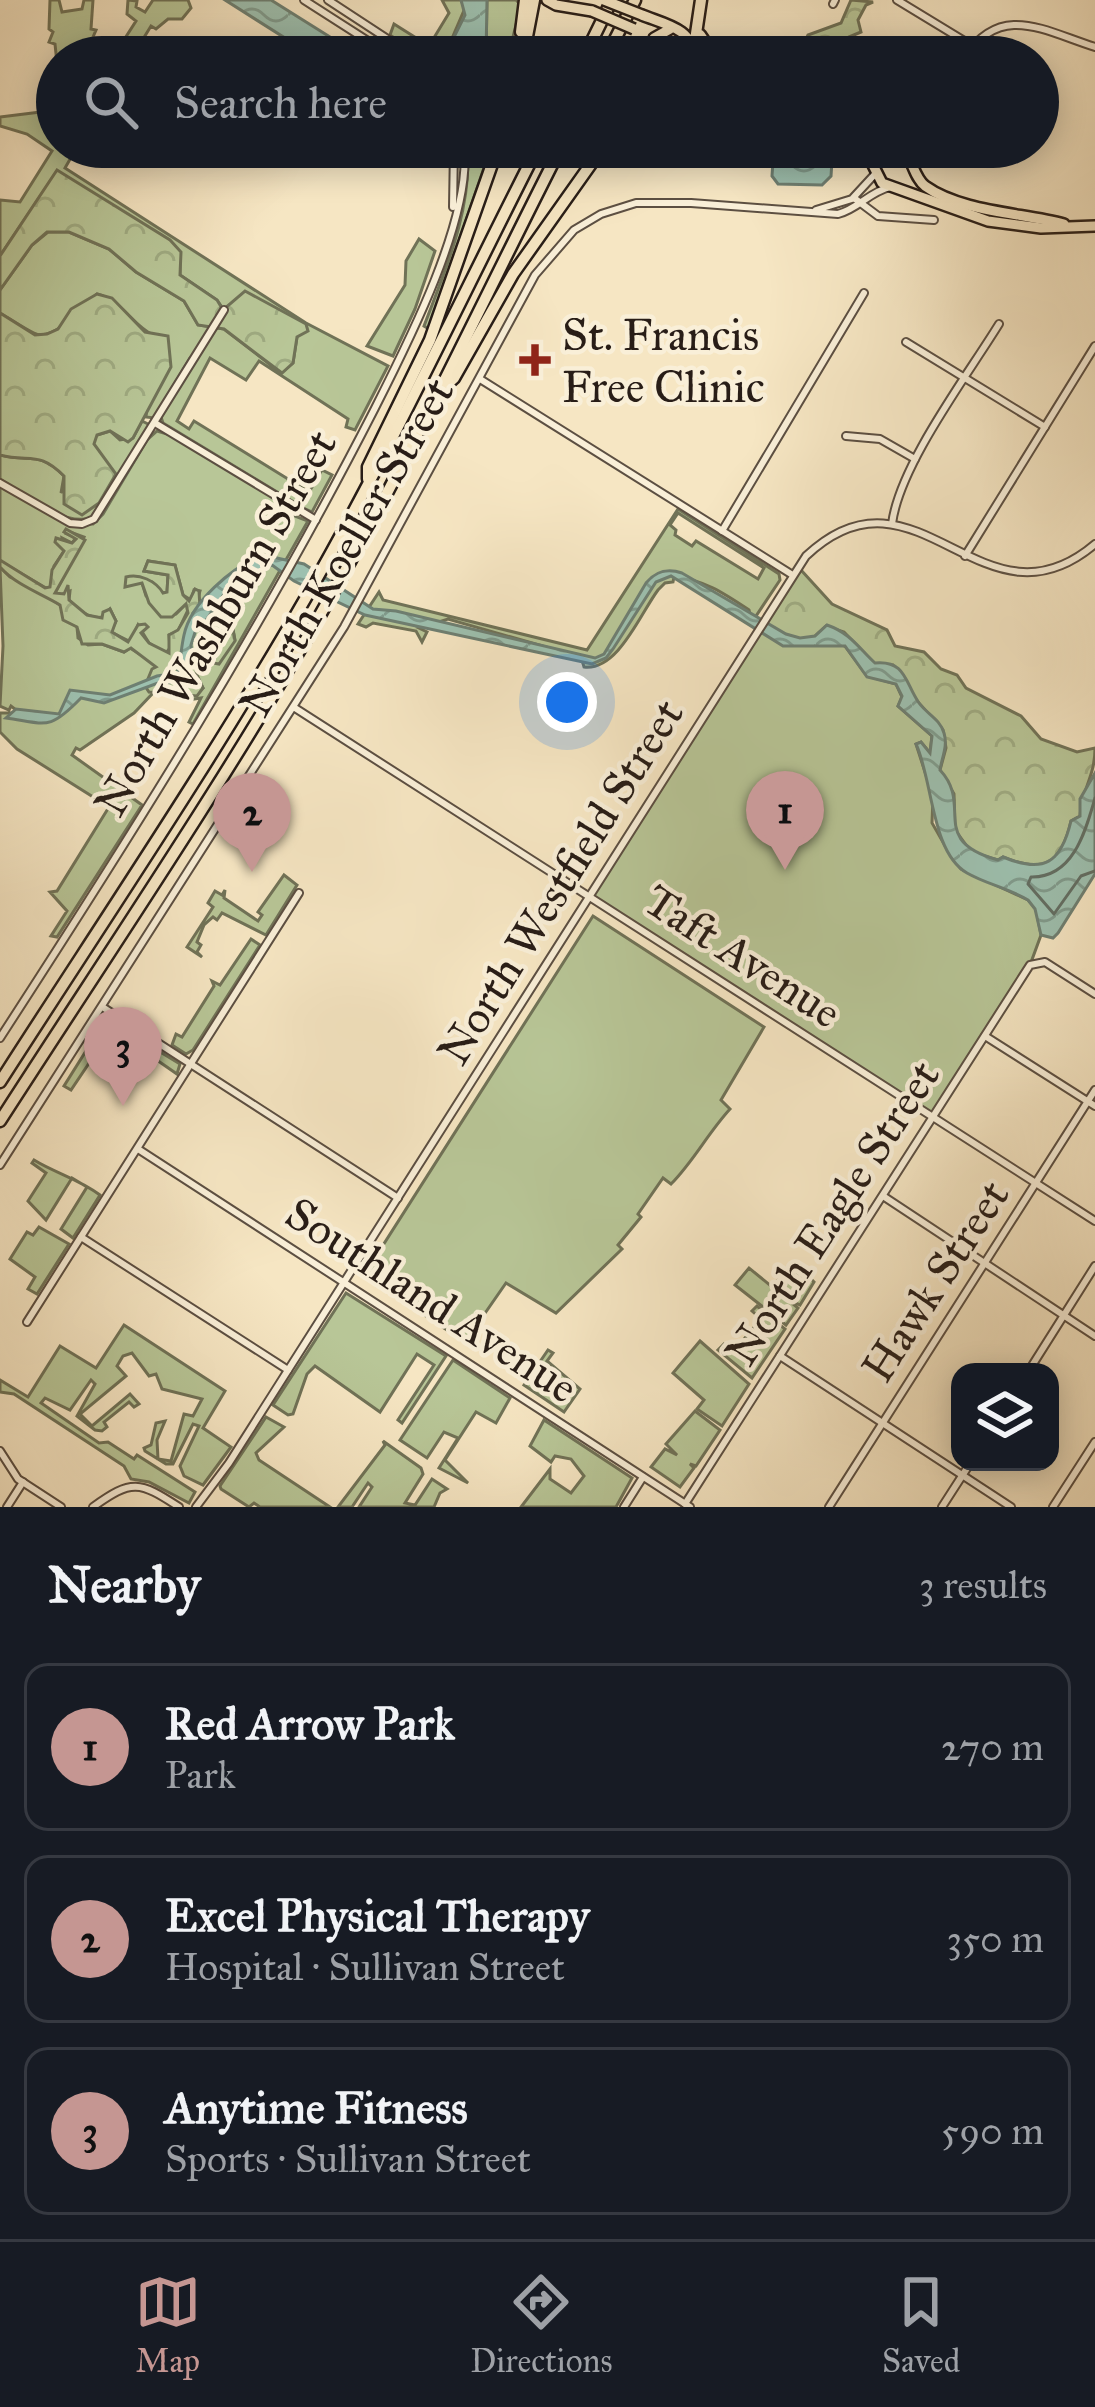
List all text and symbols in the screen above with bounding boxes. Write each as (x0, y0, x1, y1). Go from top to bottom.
search box (36, 36, 1059, 168)
icon: search (78, 69, 144, 135)
text: Search here (174, 75, 387, 130)
place label: St. Francis Free Clinic (562, 307, 765, 414)
marker: St. Francis Free Clinic (519, 344, 551, 376)
street label: North Koeller Street (227, 368, 465, 726)
street label: North Washburn Street (82, 420, 348, 826)
your location (537, 672, 597, 732)
street label: North Westfield Street (425, 689, 695, 1075)
pin: 1 (746, 771, 824, 870)
pin: 2 (213, 773, 291, 872)
street label: Taft Avenue (634, 872, 852, 1040)
pin: 3 (84, 1007, 162, 1106)
street label: North Eagle Street (713, 1050, 951, 1376)
street label: Hawk Street (850, 1170, 1021, 1392)
street label: Southland Avenue (276, 1185, 588, 1415)
map controls (951, 1363, 1059, 1471)
button: layers (951, 1363, 1059, 1471)
text: Nearby (48, 1554, 200, 1616)
text: 3 results (919, 1561, 1047, 1609)
text: Red Arrow Park (165, 1696, 455, 1751)
text: 1 (82, 1723, 98, 1771)
text: 270 m (941, 1723, 1044, 1771)
text: Park (165, 1751, 236, 1799)
text: Excel Physical Therapy (165, 1888, 590, 1943)
text: 2 (80, 1915, 100, 1963)
text: 350 m (946, 1915, 1044, 1963)
text: Hospital · Sullivan Street (165, 1943, 565, 1991)
text: Anytime Fitness (165, 2080, 468, 2135)
text: 3 (82, 2107, 98, 2155)
text: 590 m (941, 2107, 1044, 2155)
text: Sports · Sullivan Street (165, 2135, 531, 2183)
tab: Map (135, 2269, 201, 2381)
tab: Directions (470, 2269, 612, 2381)
tab: Saved (882, 2269, 960, 2381)

